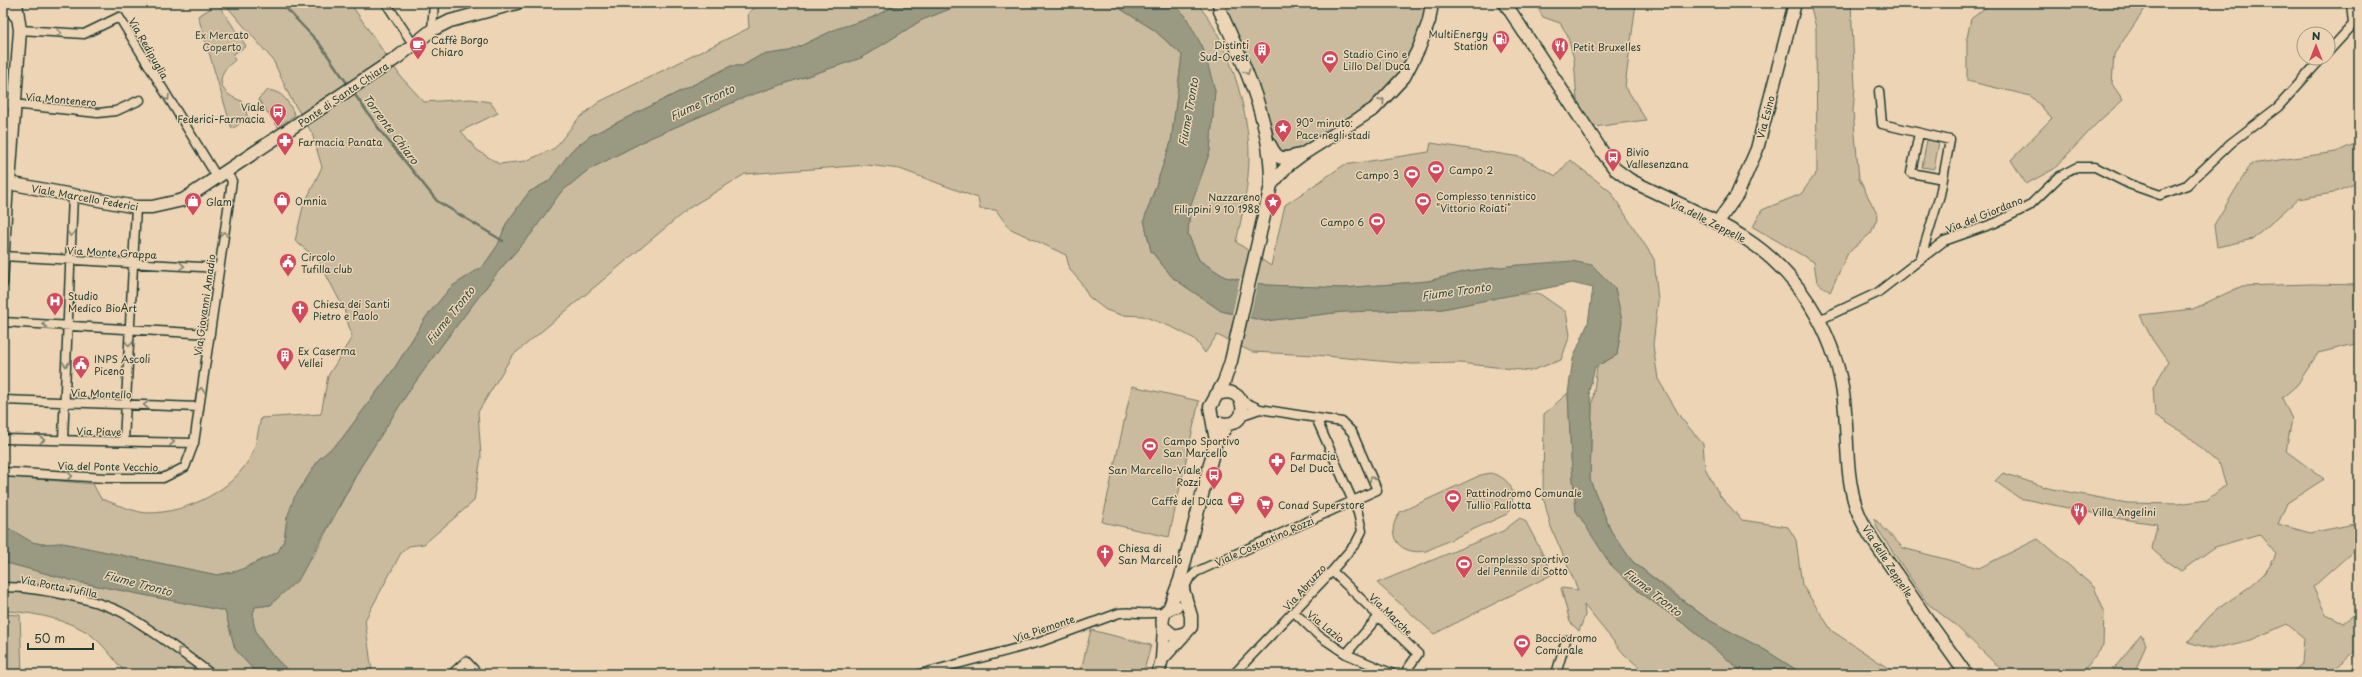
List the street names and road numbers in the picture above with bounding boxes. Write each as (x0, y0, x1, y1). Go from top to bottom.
street label: Via Redipuglia (125, 14, 173, 82)
street label: Ponte di Santa Chiara (295, 58, 392, 130)
street label: Via Montenero (25, 88, 98, 110)
street label: Via Esino (1752, 93, 1778, 140)
street label: Viale Marcello Federici (30, 180, 140, 214)
street label: Via del Giordano (1943, 192, 2025, 236)
street label: Via delle Zeppelle (1667, 194, 1749, 246)
street label: Via Monte Grappa (67, 242, 158, 262)
street label: Via Giovanni Amadio (189, 253, 219, 357)
street label: Via Montello (70, 384, 132, 402)
street label: Via Piave (76, 423, 122, 439)
street label: Via del Ponte Vecchio (58, 458, 159, 474)
street label: Viale Costantino Rozzi (1212, 512, 1316, 570)
street label: Via delle Zeppelle (1859, 522, 1917, 601)
street label: Via Abruzzo (1279, 560, 1329, 614)
street label: Via Porta Tufilla (19, 571, 100, 601)
street label: Via Marche (1366, 589, 1416, 639)
street label: Via Lazio (1304, 606, 1348, 646)
street label: Via Piemonte (1011, 610, 1077, 645)

